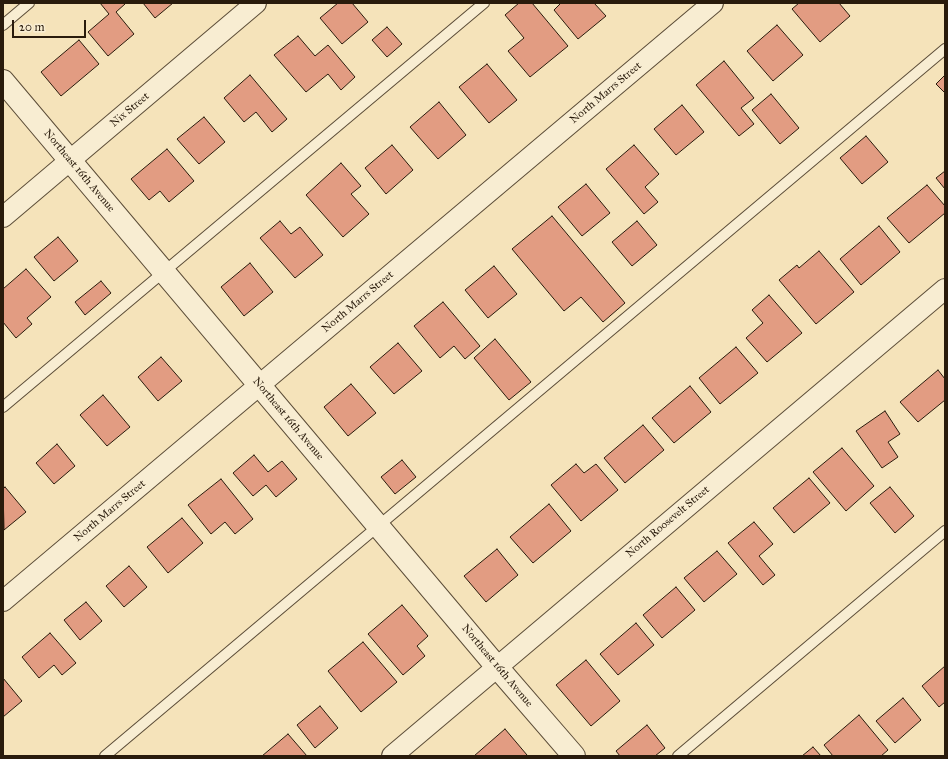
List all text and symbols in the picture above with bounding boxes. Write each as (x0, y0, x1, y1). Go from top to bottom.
scale bar (14, 12, 88, 38)
text: 20 m (19, 20, 45, 34)
street label: North Marrs Street (568, 59, 644, 127)
street label: Nix Street (108, 90, 152, 130)
street label: Northeast 16th Avenue (41, 127, 117, 215)
street label: North Marrs Street (320, 268, 396, 336)
street label: Northeast 16th Avenue (250, 375, 326, 463)
street label: North Marrs Street (72, 477, 148, 545)
street label: North Roosevelt Street (624, 483, 712, 561)
street label: Northeast 16th Avenue (459, 622, 535, 710)

